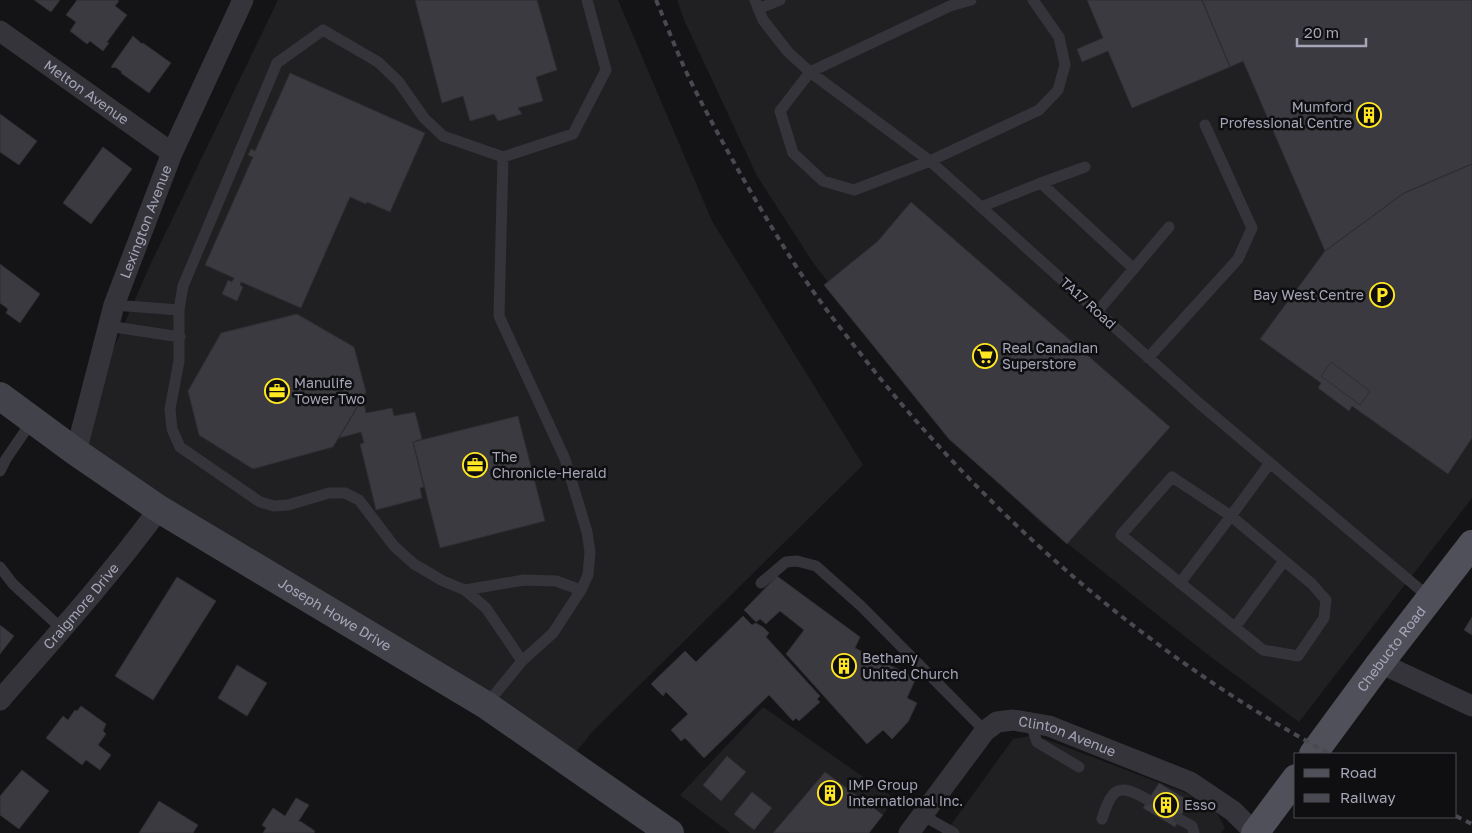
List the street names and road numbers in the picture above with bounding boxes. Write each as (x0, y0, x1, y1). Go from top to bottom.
street label: Melton Avenue (41, 56, 132, 128)
street label: Lexington Avenue (116, 162, 175, 281)
street label: TA17 Road (1057, 273, 1120, 332)
street label: Craigmore Drive (39, 559, 122, 653)
street label: Joseph Howe Drive (275, 573, 395, 654)
street label: Chebucto Road (1353, 603, 1429, 695)
street label: Clinton Avenue (1017, 712, 1118, 760)

